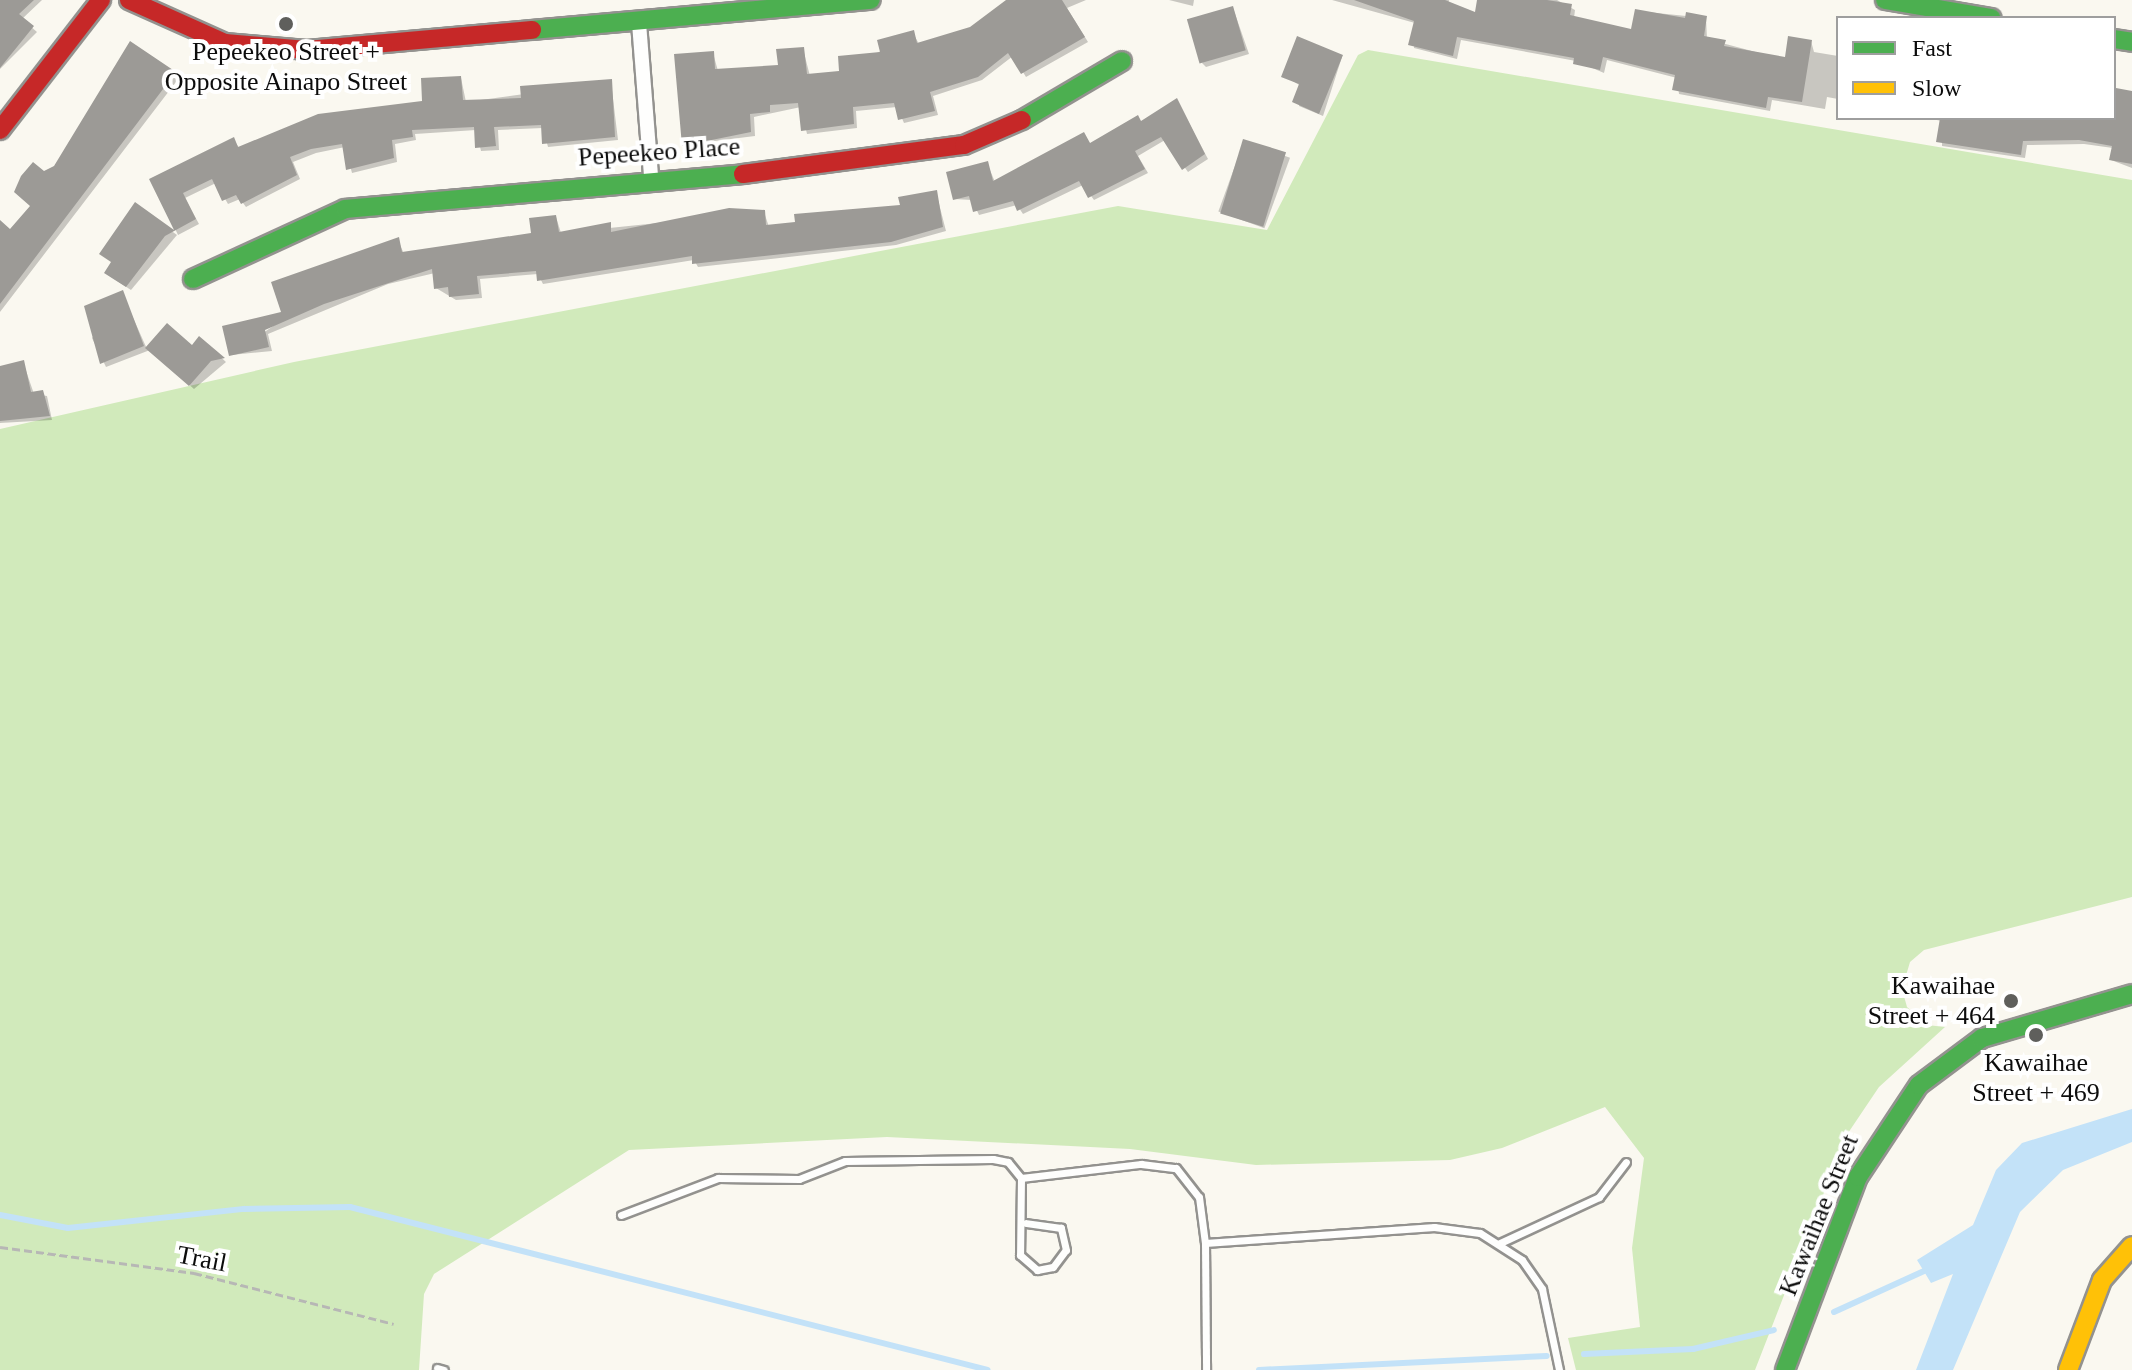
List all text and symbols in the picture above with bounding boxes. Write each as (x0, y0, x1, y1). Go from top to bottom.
marker: Pepeekeo Street + Opposite Ainapo Street (277, 15, 295, 33)
legend (1836, 16, 2116, 120)
text: Fast (1912, 35, 1952, 61)
place label: Pepeekeo Street + Opposite Ainapo Street (164, 36, 408, 98)
text: Slow (1912, 75, 1961, 101)
street label: Pepeekeo Place (577, 131, 741, 173)
place label: Kawaihae Street + 464 (1868, 970, 1995, 1032)
marker: Kawaihae Street + 464 (2002, 992, 2020, 1010)
marker: Kawaihae Street + 469 (2027, 1026, 2045, 1044)
place label: Kawaihae Street + 469 (1972, 1047, 2100, 1108)
street label: Kawaihae Street (1772, 1130, 1866, 1300)
street label: Trail (175, 1239, 229, 1279)

